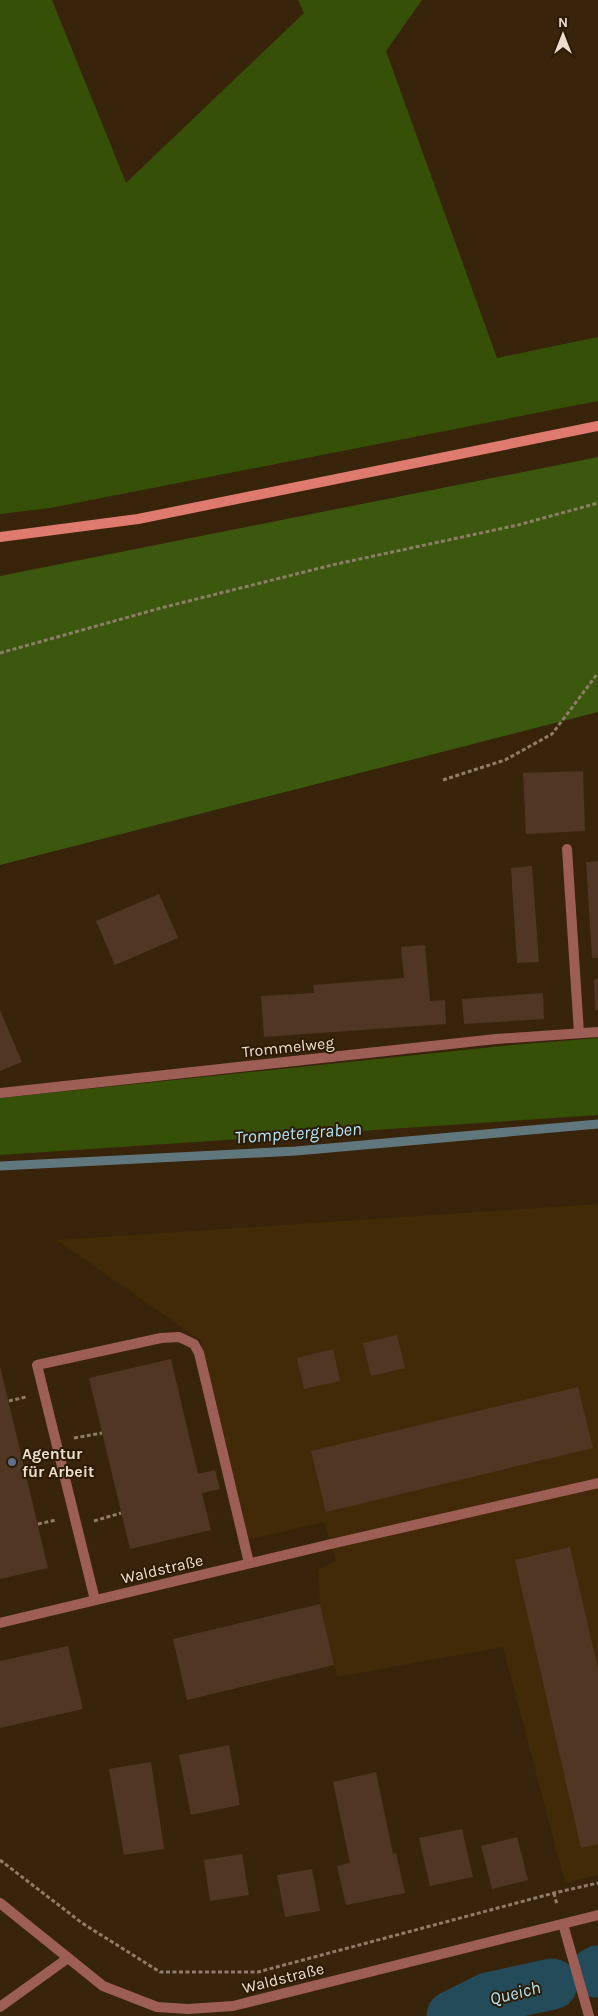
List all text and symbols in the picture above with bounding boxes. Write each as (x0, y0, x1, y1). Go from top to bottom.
north arrow (538, 10, 588, 60)
text: N (558, 14, 568, 31)
street label: Trommelweg (241, 1033, 335, 1061)
water label: Trompetergraben (234, 1118, 362, 1148)
place label: Agentur für Arbeit (22, 1444, 94, 1481)
marker: Agentur für Arbeit (6, 1456, 18, 1468)
street label: Waldstraße (119, 1550, 205, 1588)
street label: Waldstraße (240, 1959, 326, 1997)
water label: Queich (487, 1976, 543, 2010)

